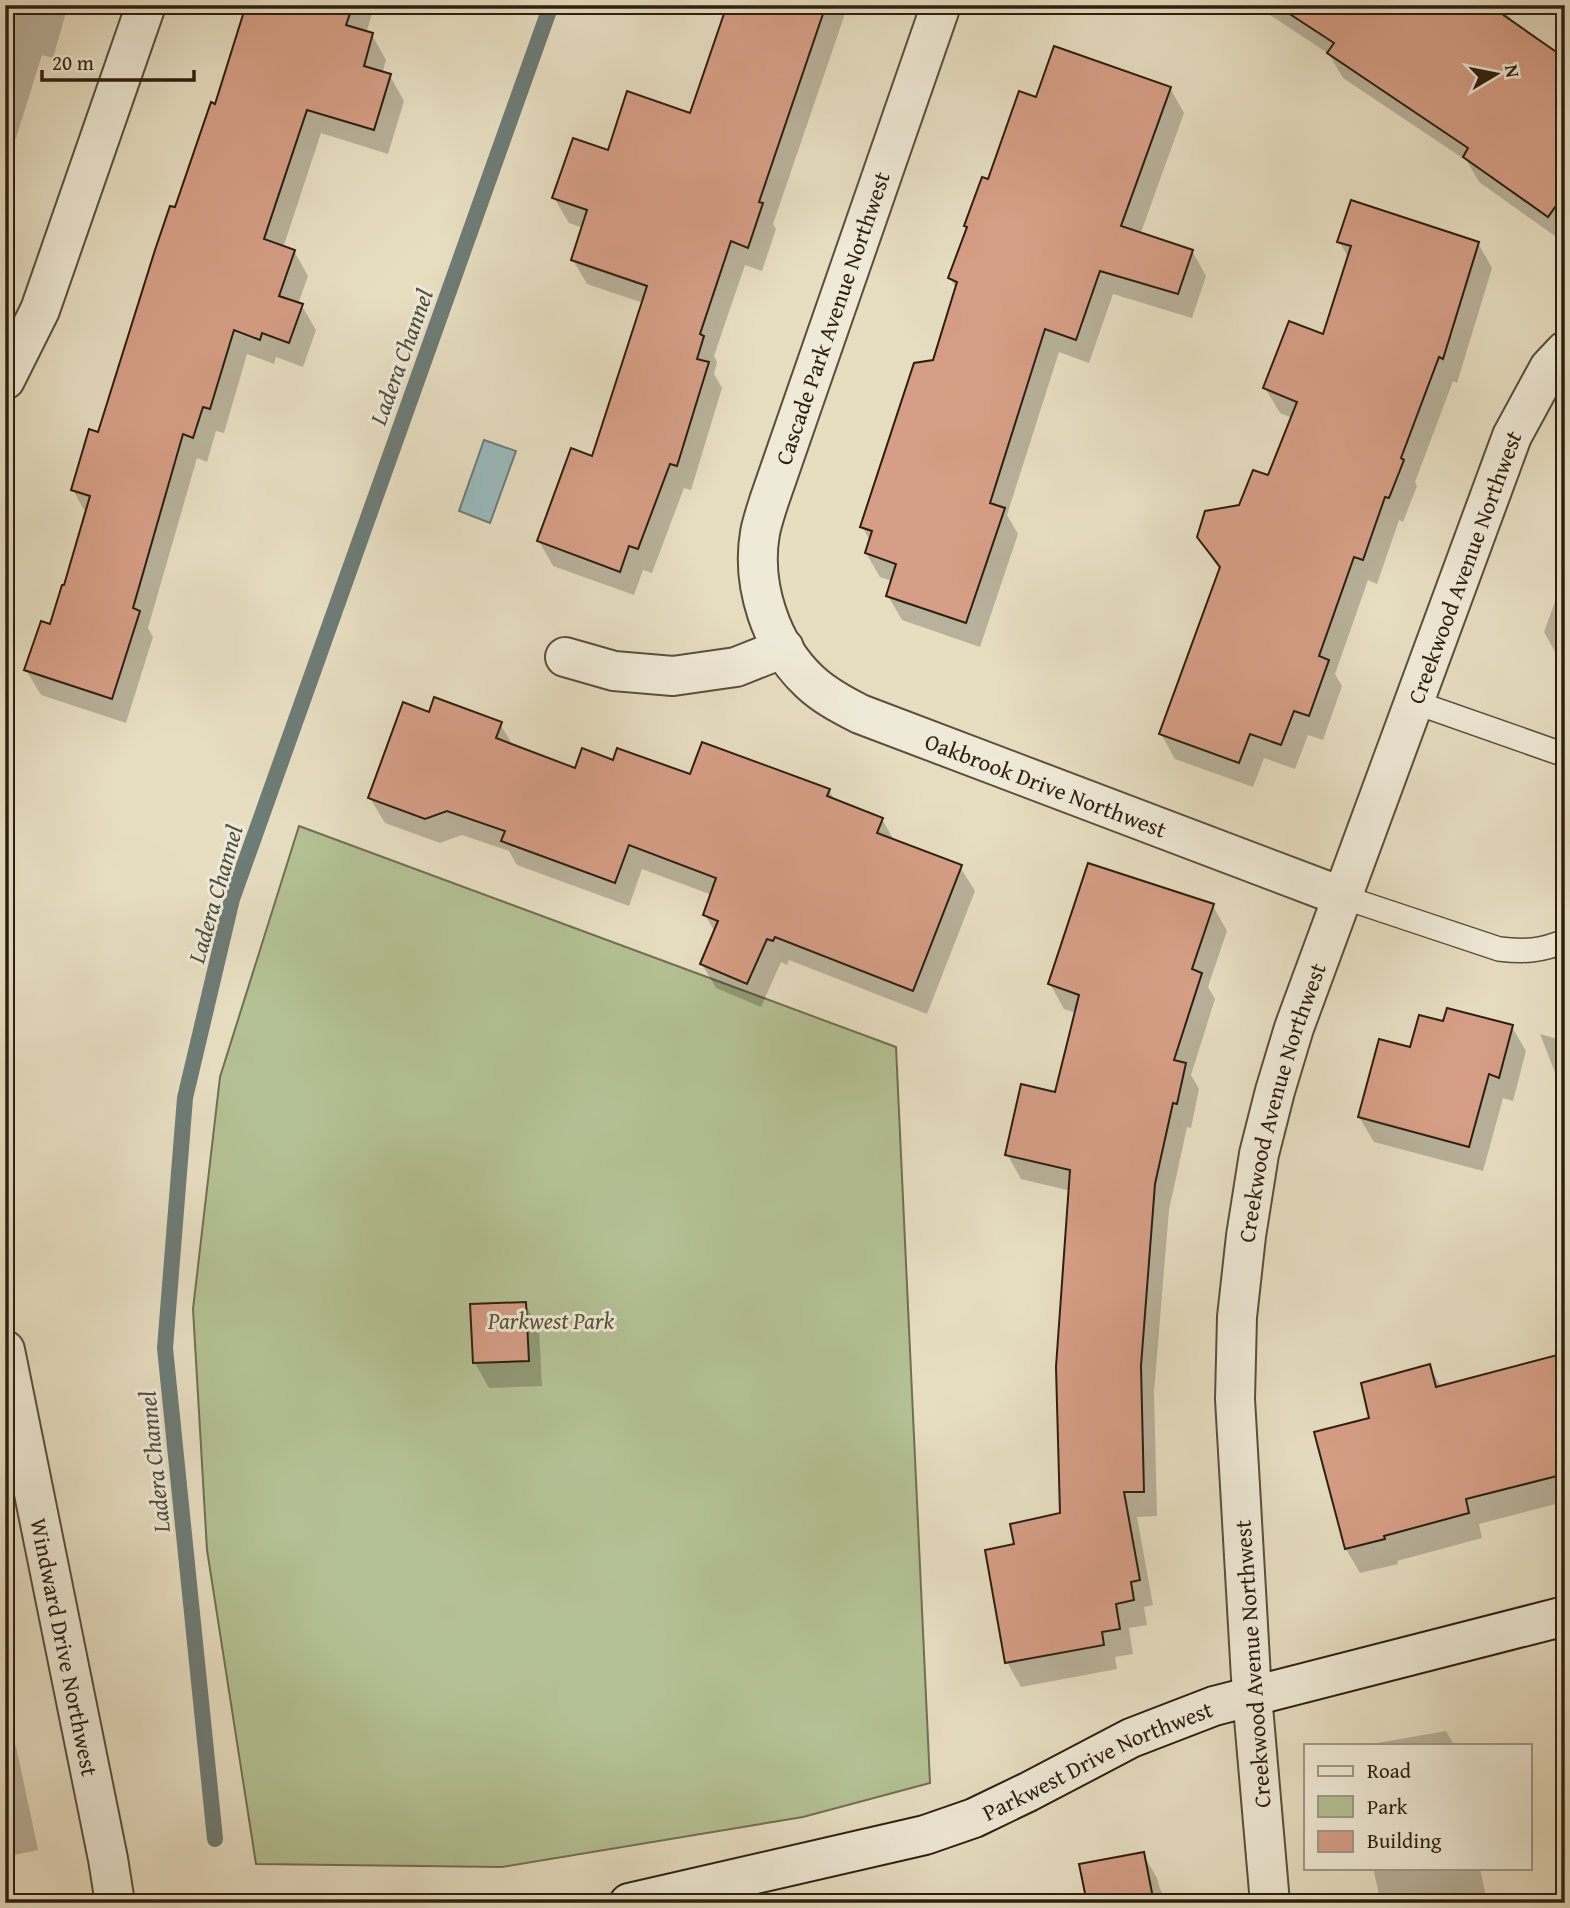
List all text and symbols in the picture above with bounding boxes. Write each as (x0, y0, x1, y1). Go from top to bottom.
scale bar (42, 38, 194, 82)
north arrow (1462, 38, 1532, 108)
text: 20 m (52, 47, 94, 78)
text: N (1498, 62, 1528, 80)
street label: Cascade Park Avenue Northwest (766, 167, 898, 469)
water label: Ladera Channel (360, 284, 442, 431)
street label: Creekwood Avenue Northwest (1398, 424, 1529, 708)
street label: Oakbrook Drive Northwest (921, 724, 1172, 845)
water label: Ladera Channel (178, 821, 251, 968)
street label: Creekwood Avenue Northwest (1229, 958, 1333, 1245)
park label: Parkwest Park (487, 1304, 615, 1337)
water label: Ladera Channel (129, 1389, 179, 1536)
street label: Windward Drive Northwest (23, 1515, 107, 1779)
street label: Creekwood Avenue Northwest (1225, 1519, 1279, 1809)
street label: Parkwest Drive Northwest (976, 1692, 1217, 1828)
legend (1304, 1744, 1532, 1870)
text: Road (1367, 1755, 1412, 1786)
text: Park (1367, 1791, 1408, 1822)
text: Building (1367, 1825, 1442, 1856)

